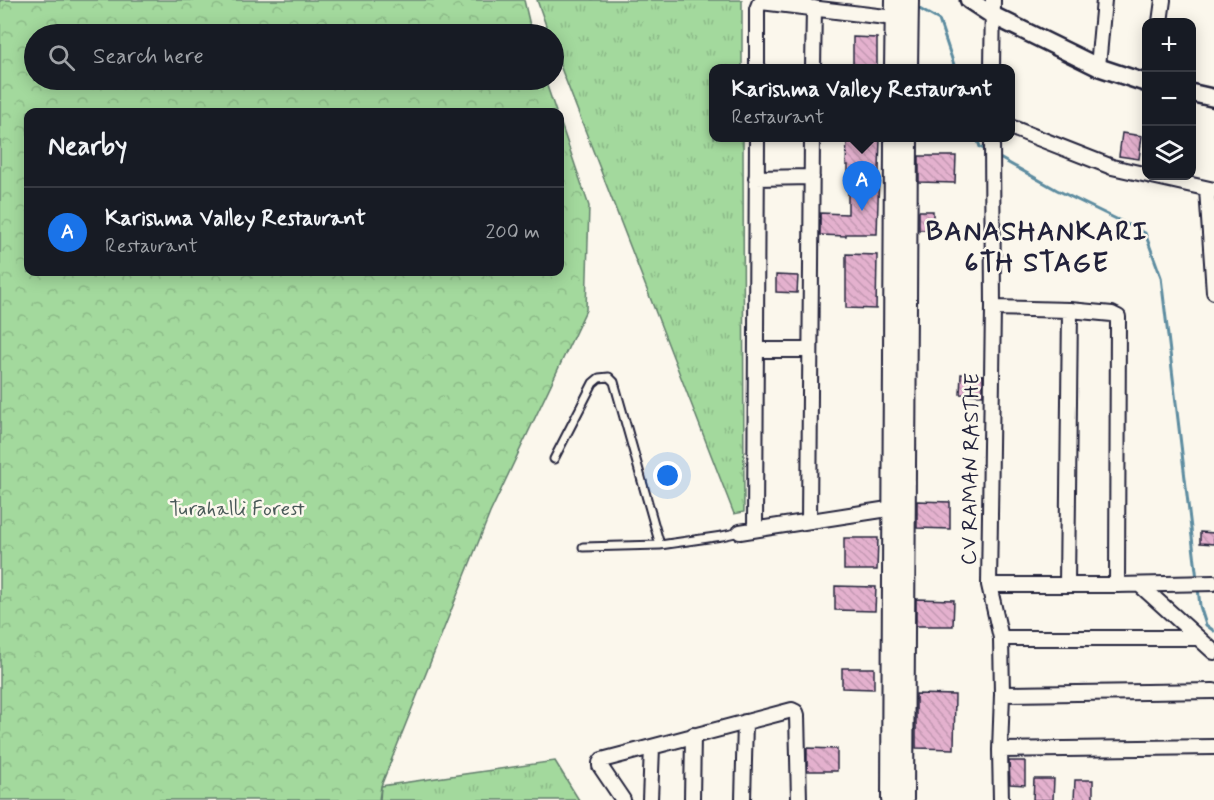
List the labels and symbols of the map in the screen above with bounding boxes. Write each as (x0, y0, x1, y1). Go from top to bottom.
pin: A (842, 162, 882, 211)
district label: BANASHANKARI 6TH STAGE (926, 215, 1148, 281)
street label: CV RAMAN RASTHE (955, 373, 987, 565)
your location (653, 461, 682, 490)
park label: Turahalli Forest (169, 495, 305, 523)

